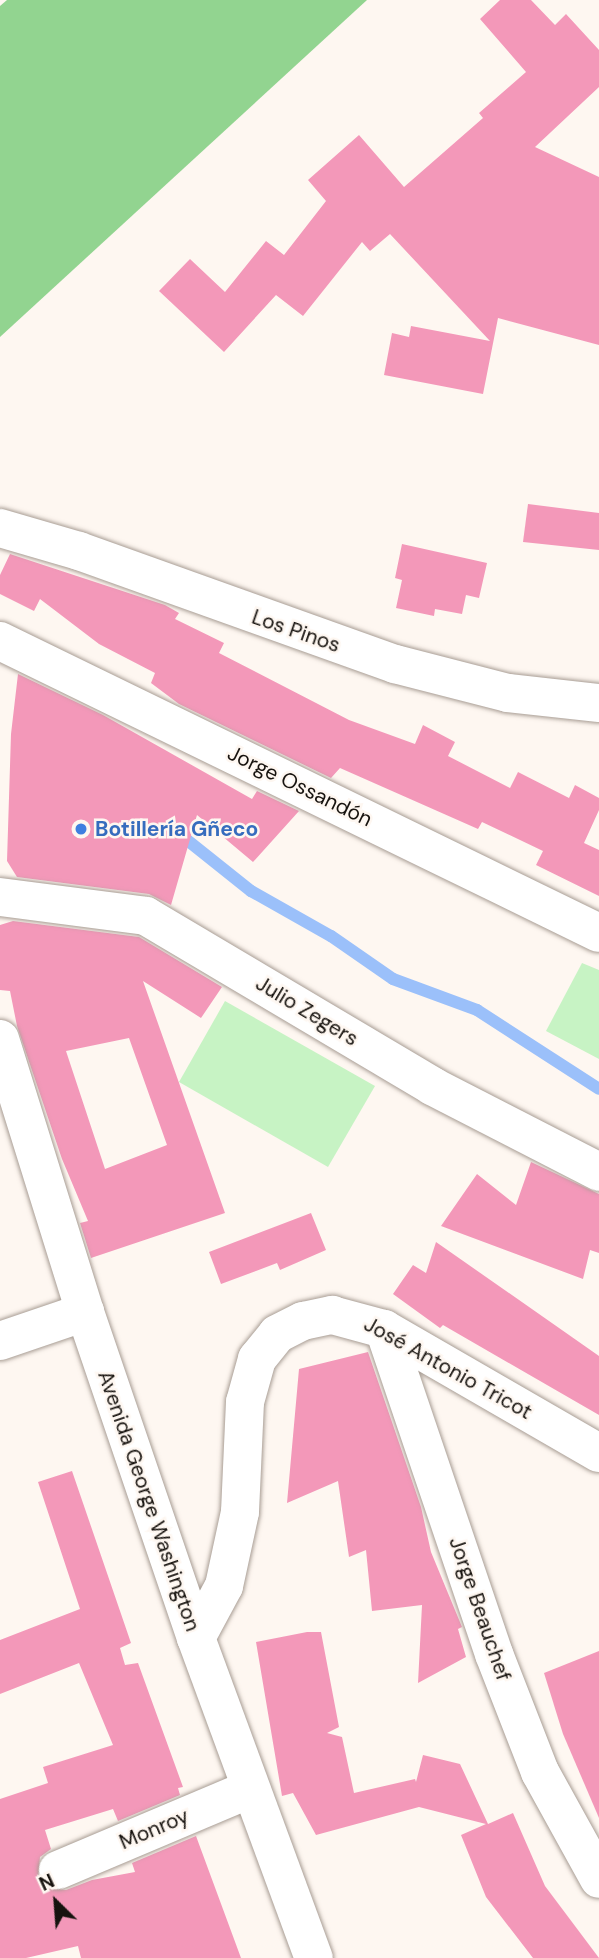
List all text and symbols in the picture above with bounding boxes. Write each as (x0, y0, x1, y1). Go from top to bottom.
street label: Los Pinos (249, 604, 343, 658)
street label: Jorge Ossandón (224, 740, 376, 832)
place label: Botillería Gñeco (95, 816, 258, 842)
marker: Botillería Gñeco (73, 821, 89, 837)
street label: Julio Zegers (251, 971, 363, 1051)
street label: José Antonio Tricot (360, 1311, 536, 1425)
street label: Avenida George Washington (93, 1367, 205, 1635)
street label: Jorge Beauchef (444, 1534, 516, 1684)
street label: Monroy (116, 1803, 192, 1855)
north arrow (21, 1867, 91, 1937)
text: N (35, 1868, 58, 1897)

